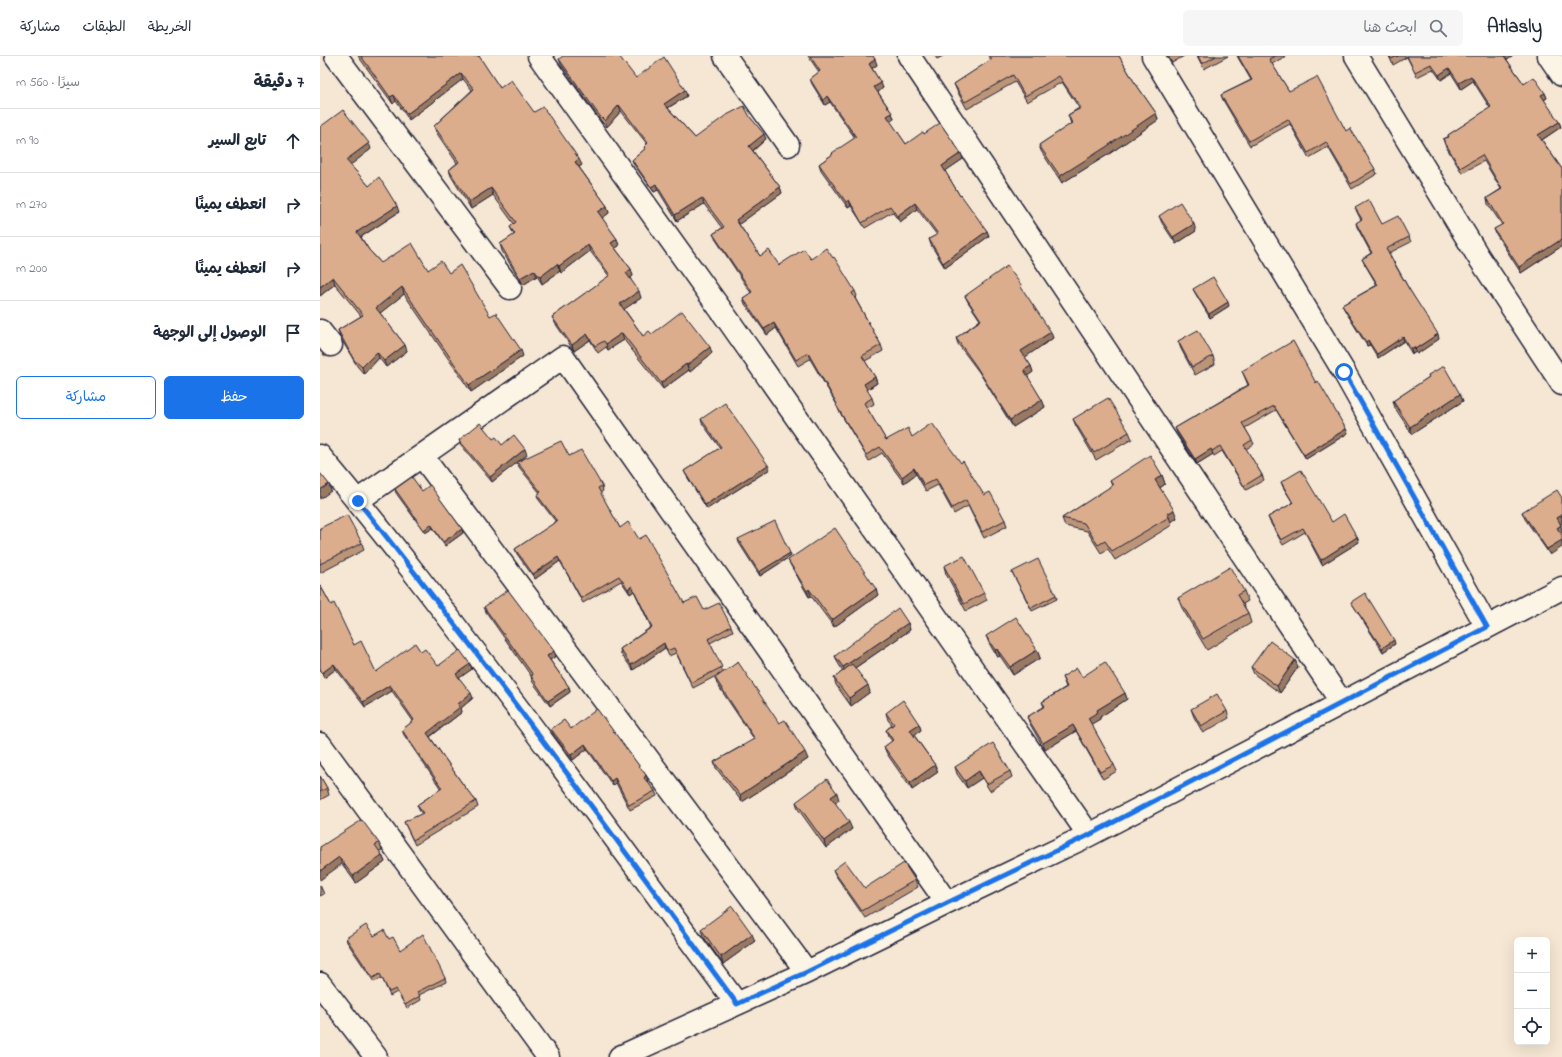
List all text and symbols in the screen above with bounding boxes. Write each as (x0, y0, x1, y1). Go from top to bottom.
search box (1183, 10, 1463, 46)
text: Atlasly (1487, 14, 1542, 41)
text: مشاركة (20, 17, 60, 38)
text: الطبقات (82, 17, 126, 38)
text: الخريطة (148, 17, 191, 38)
text: ابحث هنا (1363, 17, 1417, 39)
icon: search (1427, 17, 1449, 39)
text: 7 دقيقة (254, 70, 304, 95)
text: سيرًا · 560 m (16, 73, 80, 92)
text: تابع السير (209, 130, 266, 152)
icon: ahead (282, 130, 304, 152)
text: 90 m (16, 131, 39, 150)
text: انعطف يمينًا (195, 194, 266, 216)
icon: right (282, 194, 304, 216)
text: 270 m (16, 195, 47, 214)
text: انعطف يمينًا (195, 258, 266, 280)
icon: right (282, 258, 304, 280)
text: 200 m (16, 259, 47, 278)
text: الوصول إلى الوجهة (153, 322, 266, 344)
icon: arrive (282, 322, 304, 344)
route start (1335, 363, 1353, 381)
button: مشاركة (16, 376, 156, 419)
button: حفظ (164, 376, 304, 419)
route end (349, 492, 367, 510)
map controls (1514, 937, 1550, 1045)
button: + (1514, 937, 1550, 973)
button: − (1514, 973, 1550, 1009)
button: locate (1514, 1009, 1550, 1045)

